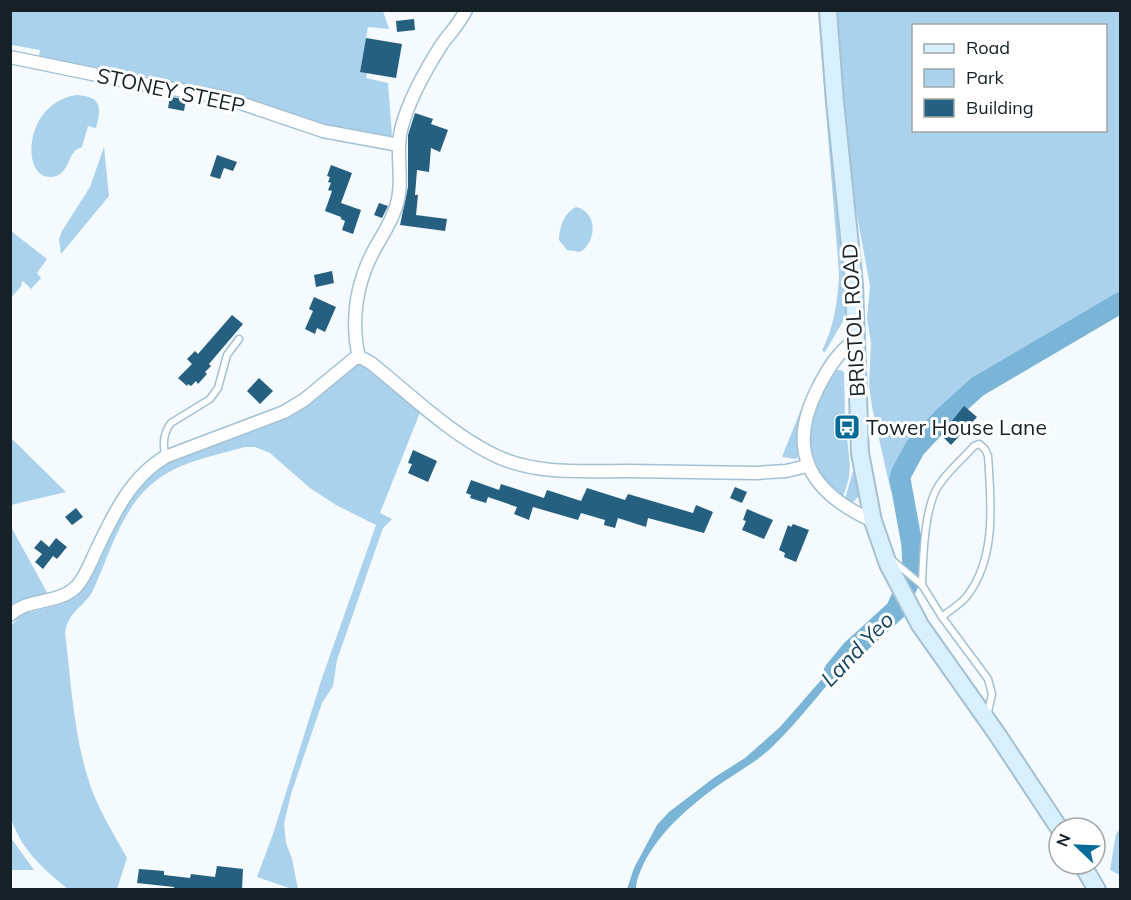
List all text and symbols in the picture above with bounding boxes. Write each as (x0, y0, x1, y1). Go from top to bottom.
legend (912, 24, 1107, 132)
text: Road (966, 36, 1010, 59)
street label: STONEY STEEP (95, 62, 247, 118)
text: Park (966, 66, 1005, 89)
text: Building (966, 96, 1034, 119)
street label: BRISTOL ROAD (836, 243, 870, 397)
bus stop icon: Tower House Lane (832, 412, 862, 442)
place label: Tower House Lane (866, 414, 1047, 440)
water label: Land Yeo (815, 606, 899, 692)
north arrow (1047, 816, 1107, 876)
text: N (1052, 831, 1075, 850)

